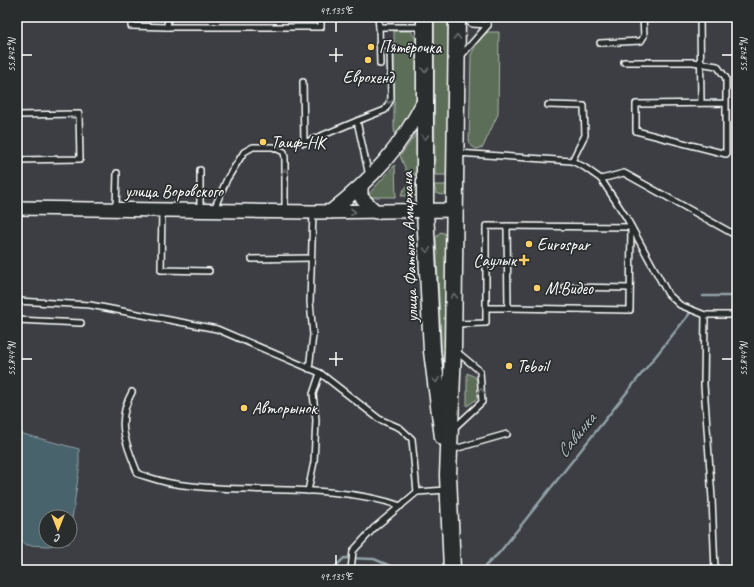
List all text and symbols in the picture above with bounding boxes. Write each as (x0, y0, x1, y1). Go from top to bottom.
text: 49.135°E (320, 4, 354, 17)
one-way arrow (453, 34, 461, 40)
text: 55.842°N (5, 36, 18, 72)
text: 55.842°N (737, 36, 750, 72)
place label: Пятёрочка (379, 37, 442, 58)
marker: Пятёрочка (366, 42, 376, 52)
marker: Еврохенд (363, 55, 373, 65)
place label: Еврохенд (343, 67, 395, 88)
one-way arrow (421, 67, 429, 73)
one-way arrow (385, 98, 394, 105)
place label: Таиф-НК (271, 132, 328, 153)
one-way arrow (421, 134, 429, 140)
marker: Таиф-НК (258, 137, 268, 147)
one-way arrow (281, 169, 289, 175)
street label: улица Фатыха Амирхана (396, 170, 423, 324)
street label: улица Воровского (124, 181, 224, 202)
one-way arrow (350, 208, 356, 216)
place label: Eurospar (537, 234, 592, 255)
marker: Eurospar (524, 239, 534, 249)
one-way arrow (423, 247, 431, 253)
place label: Саулык (473, 250, 518, 271)
marker: Саулык (519, 255, 529, 265)
place label: М.Видео (545, 278, 594, 299)
marker: М.Видео (532, 283, 542, 293)
one-way arrow (450, 293, 459, 299)
text: 55.844°N (5, 340, 18, 376)
text: 55.844°N (737, 340, 750, 376)
place label: Teboil (517, 356, 551, 377)
marker: Teboil (504, 361, 514, 371)
one-way arrow (431, 376, 440, 383)
one-way arrow (477, 388, 486, 394)
place label: Авторынок (252, 398, 318, 419)
marker: Авторынок (239, 403, 249, 413)
water label: Савинка (551, 406, 602, 462)
north arrow (38, 509, 78, 549)
text: С (54, 532, 61, 546)
text: 49.135°E (320, 570, 354, 583)

